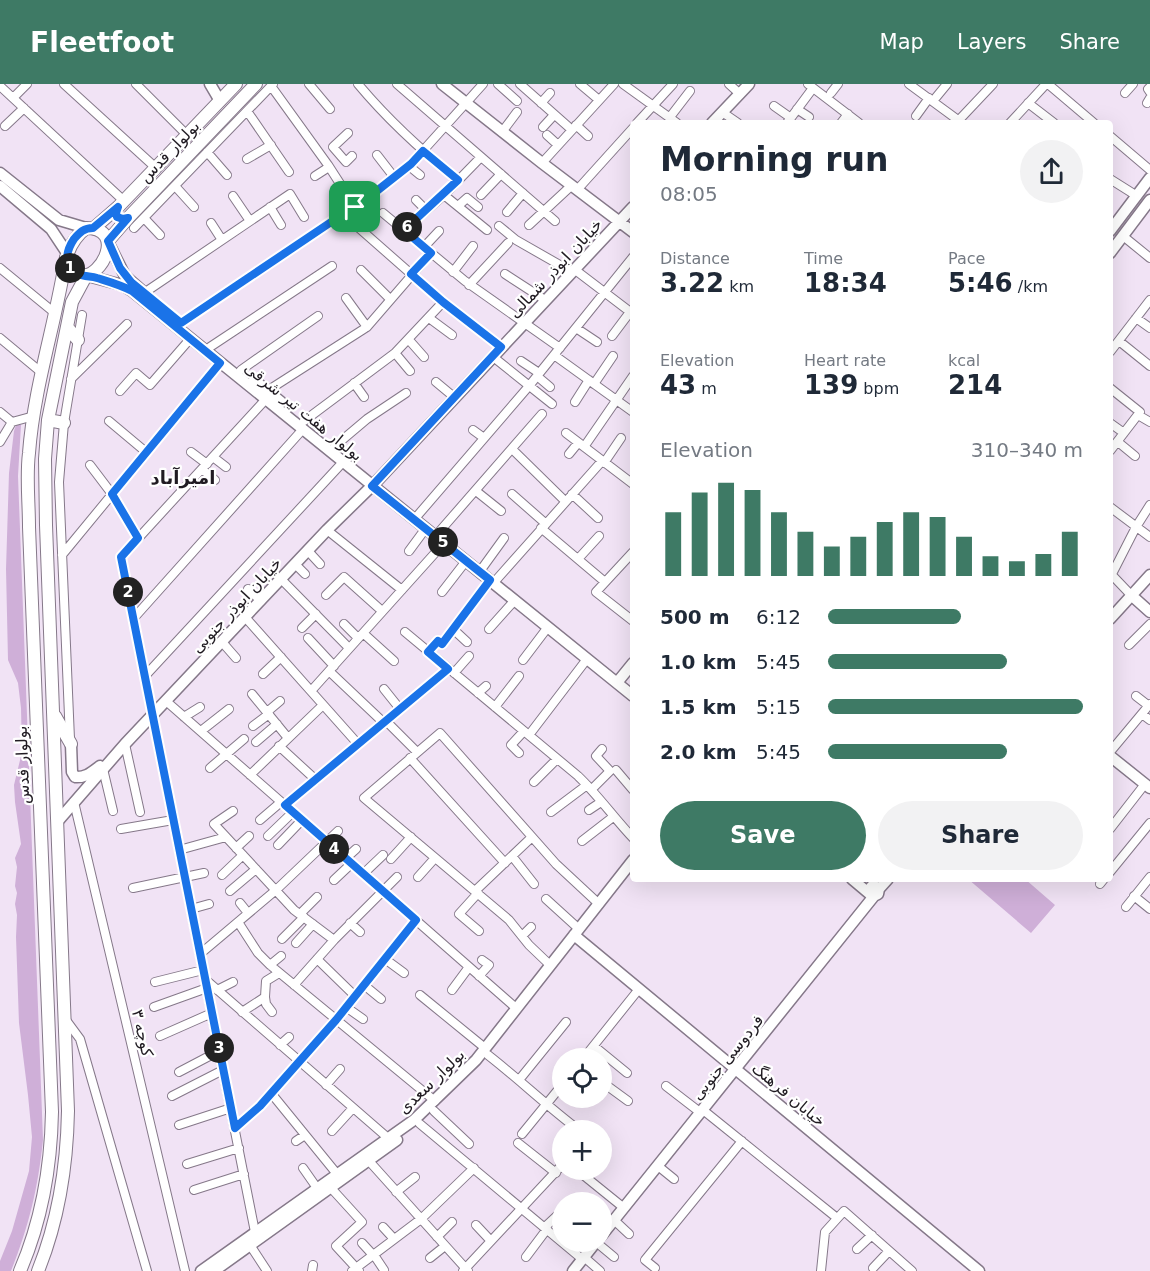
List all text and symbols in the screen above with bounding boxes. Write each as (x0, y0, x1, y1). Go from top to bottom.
text: Fleetfoot (30, 26, 174, 59)
text: Map (880, 30, 924, 54)
text: Layers (957, 30, 1026, 54)
text: Share (1059, 30, 1120, 54)
street label: بولوار قدس (135, 116, 204, 187)
text: Morning run (660, 140, 888, 179)
button: share (1020, 140, 1083, 203)
pin (329, 181, 380, 232)
text: 08:05 (660, 182, 718, 206)
icon: arrive (338, 190, 371, 223)
pin: 6 (392, 212, 422, 242)
street label: خیابان ابوذر شمالی (505, 215, 607, 323)
text: 6 (401, 217, 413, 236)
text: Distance (660, 249, 730, 268)
text: Time (804, 249, 843, 268)
text: Pace (948, 249, 985, 268)
pin: 1 (55, 253, 85, 283)
text: 1 (64, 258, 76, 277)
text: 3.22 (660, 268, 724, 298)
text: 18:34 (804, 268, 887, 298)
text: 5:46 (948, 268, 1013, 298)
text: km (724, 277, 754, 296)
text: /km (1013, 277, 1048, 296)
text: Elevation (660, 351, 734, 370)
text: Heart rate (804, 351, 886, 370)
text: kcal (948, 351, 980, 370)
street label: بولوار هفت تیر شرقی (240, 358, 367, 466)
text: 43 (660, 370, 696, 400)
text: 139 (804, 370, 858, 400)
text: 214 (948, 370, 1002, 400)
text: m (696, 379, 717, 398)
text: bpm (858, 379, 899, 398)
text: Elevation (660, 438, 753, 462)
text: 310–340 m (971, 438, 1083, 462)
district label: امیرآباد (151, 466, 215, 489)
pin: 5 (428, 527, 458, 557)
text: 5 (437, 532, 449, 551)
street label: خیابان ابوذر جنوبی (187, 554, 286, 658)
pin: 2 (113, 577, 143, 607)
text: 2 (122, 582, 134, 601)
text: 500 m (660, 605, 730, 629)
text: 6:12 (756, 605, 801, 629)
text: 1.0 km (660, 650, 737, 674)
text: 5:45 (756, 650, 801, 674)
text: 1.5 km (660, 695, 737, 719)
text: 5:15 (756, 695, 801, 719)
street label: بولوار قدس (12, 725, 34, 805)
text: 2.0 km (660, 740, 737, 764)
text: 5:45 (756, 740, 801, 764)
button: Save (660, 801, 866, 870)
button: Share (878, 801, 1083, 870)
pin: 4 (319, 834, 349, 864)
text: 4 (328, 839, 340, 858)
street label: کوچه ۳ (127, 1008, 157, 1059)
street label: فردوسی جنوبی (687, 1011, 768, 1104)
pin: 3 (204, 1033, 234, 1063)
text: 3 (213, 1038, 225, 1057)
street label: بولوار سعدی (394, 1045, 469, 1118)
map controls (552, 1048, 612, 1252)
button: locate (552, 1048, 612, 1108)
street label: خیابان فرهنگ (748, 1058, 829, 1131)
button: + (552, 1120, 612, 1180)
button: − (552, 1192, 612, 1252)

